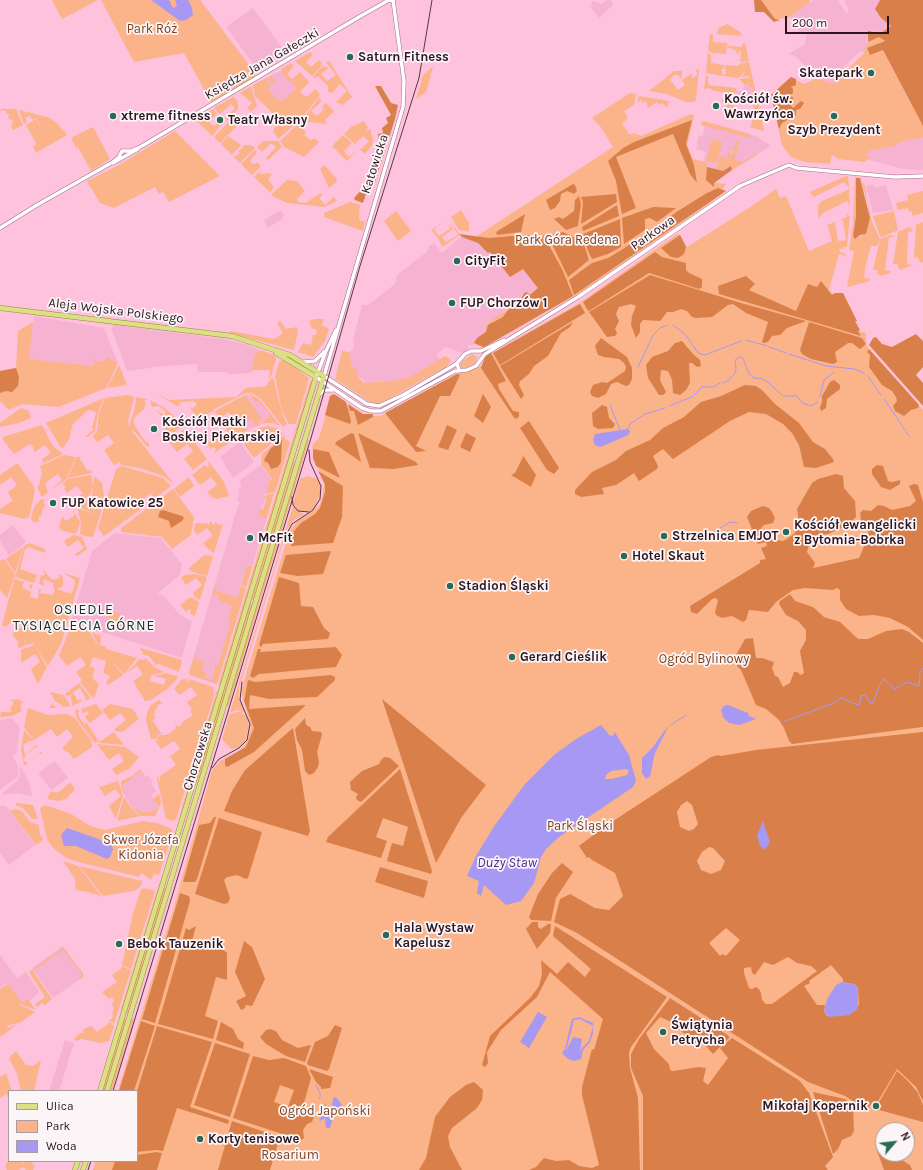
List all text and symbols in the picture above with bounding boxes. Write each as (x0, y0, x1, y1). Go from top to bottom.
scale bar (787, 8, 891, 34)
text: 200 m (792, 16, 827, 30)
park label: Park Róż (127, 21, 177, 37)
street label: Księdza Jana Gałeczki (202, 25, 322, 103)
place label: Saturn Fitness (358, 49, 449, 65)
marker: Saturn Fitness (345, 52, 355, 62)
place label: Skatepark (799, 65, 863, 81)
marker: Skatepark (866, 68, 876, 78)
place label: Kościół św. Wawrzyńca (724, 91, 794, 122)
marker: Kościół św. Wawrzyńca (711, 101, 721, 111)
place label: xtreme fitness (121, 108, 211, 124)
marker: xtreme fitness (108, 111, 118, 121)
marker: Szyb Prezydent (829, 111, 839, 121)
place label: Teatr Własny (228, 112, 307, 128)
marker: Teatr Własny (215, 115, 225, 125)
place label: Szyb Prezydent (787, 122, 881, 138)
street label: Katowicka (358, 132, 392, 196)
street label: Parkowa (628, 212, 678, 254)
park label: Park Góra Redena (515, 232, 619, 248)
place label: CityFit (465, 253, 506, 269)
marker: CityFit (452, 256, 462, 266)
street label: Aleja Wojska Polskiego (48, 295, 184, 327)
place label: FUP Chorzów 1 (460, 295, 547, 311)
marker: FUP Chorzów 1 (447, 298, 457, 308)
place label: Kościół Matki Boskiej Piekarskiej (162, 414, 280, 445)
marker: Kościół Matki Boskiej Piekarskiej (149, 424, 159, 434)
place label: FUP Katowice 25 (61, 495, 163, 511)
marker: FUP Katowice 25 (48, 498, 58, 508)
place label: Kościół ewangelicki z Bytomia-Bobrka (794, 517, 916, 548)
marker: Kościół ewangelicki z Bytomia-Bobrka (781, 527, 791, 537)
place label: Strzelnica EMJOT (672, 528, 778, 544)
place label: McFit (258, 530, 293, 546)
marker: Strzelnica EMJOT (659, 531, 669, 541)
marker: McFit (245, 533, 255, 543)
place label: Hotel Skaut (632, 548, 705, 564)
marker: Hotel Skaut (619, 551, 629, 561)
place label: Stadion Śląski (458, 578, 549, 594)
marker: Stadion Śląski (445, 581, 455, 591)
district label: OSIEDLE TYSIĄCLECIA GÓRNE (13, 602, 155, 634)
place label: Gerard Cieślik (520, 649, 607, 665)
park label: Ogród Bylinowy (659, 651, 749, 667)
marker: Gerard Cieślik (507, 652, 517, 662)
street label: Chorzowska (180, 719, 216, 793)
park label: Park Śląski (547, 818, 613, 834)
park label: Skwer Józefa Kidonia (103, 832, 179, 863)
water label: Duży Staw (477, 855, 537, 871)
place label: Hala Wystaw Kapelusz (394, 920, 474, 951)
marker: Hala Wystaw Kapelusz (381, 930, 391, 940)
place label: Bebok Tauzenik (127, 936, 223, 952)
marker: Bebok Tauzenik (114, 939, 124, 949)
place label: Świątynia Petrycha (671, 1017, 733, 1048)
marker: Świątynia Petrycha (658, 1027, 668, 1037)
legend (8, 1090, 138, 1162)
place label: Mikołaj Kopernik (762, 1098, 868, 1114)
text: Ulica (46, 1099, 74, 1113)
marker: Mikołaj Kopernik (871, 1101, 881, 1111)
park label: Ogród Japoński (279, 1103, 371, 1119)
text: Park (46, 1119, 70, 1133)
north arrow (875, 1122, 915, 1162)
text: N (898, 1130, 913, 1143)
place label: Korty tenisowe (208, 1131, 299, 1147)
marker: Korty tenisowe (195, 1134, 205, 1144)
text: Woda (46, 1139, 77, 1153)
park label: Rosarium (261, 1147, 319, 1163)

